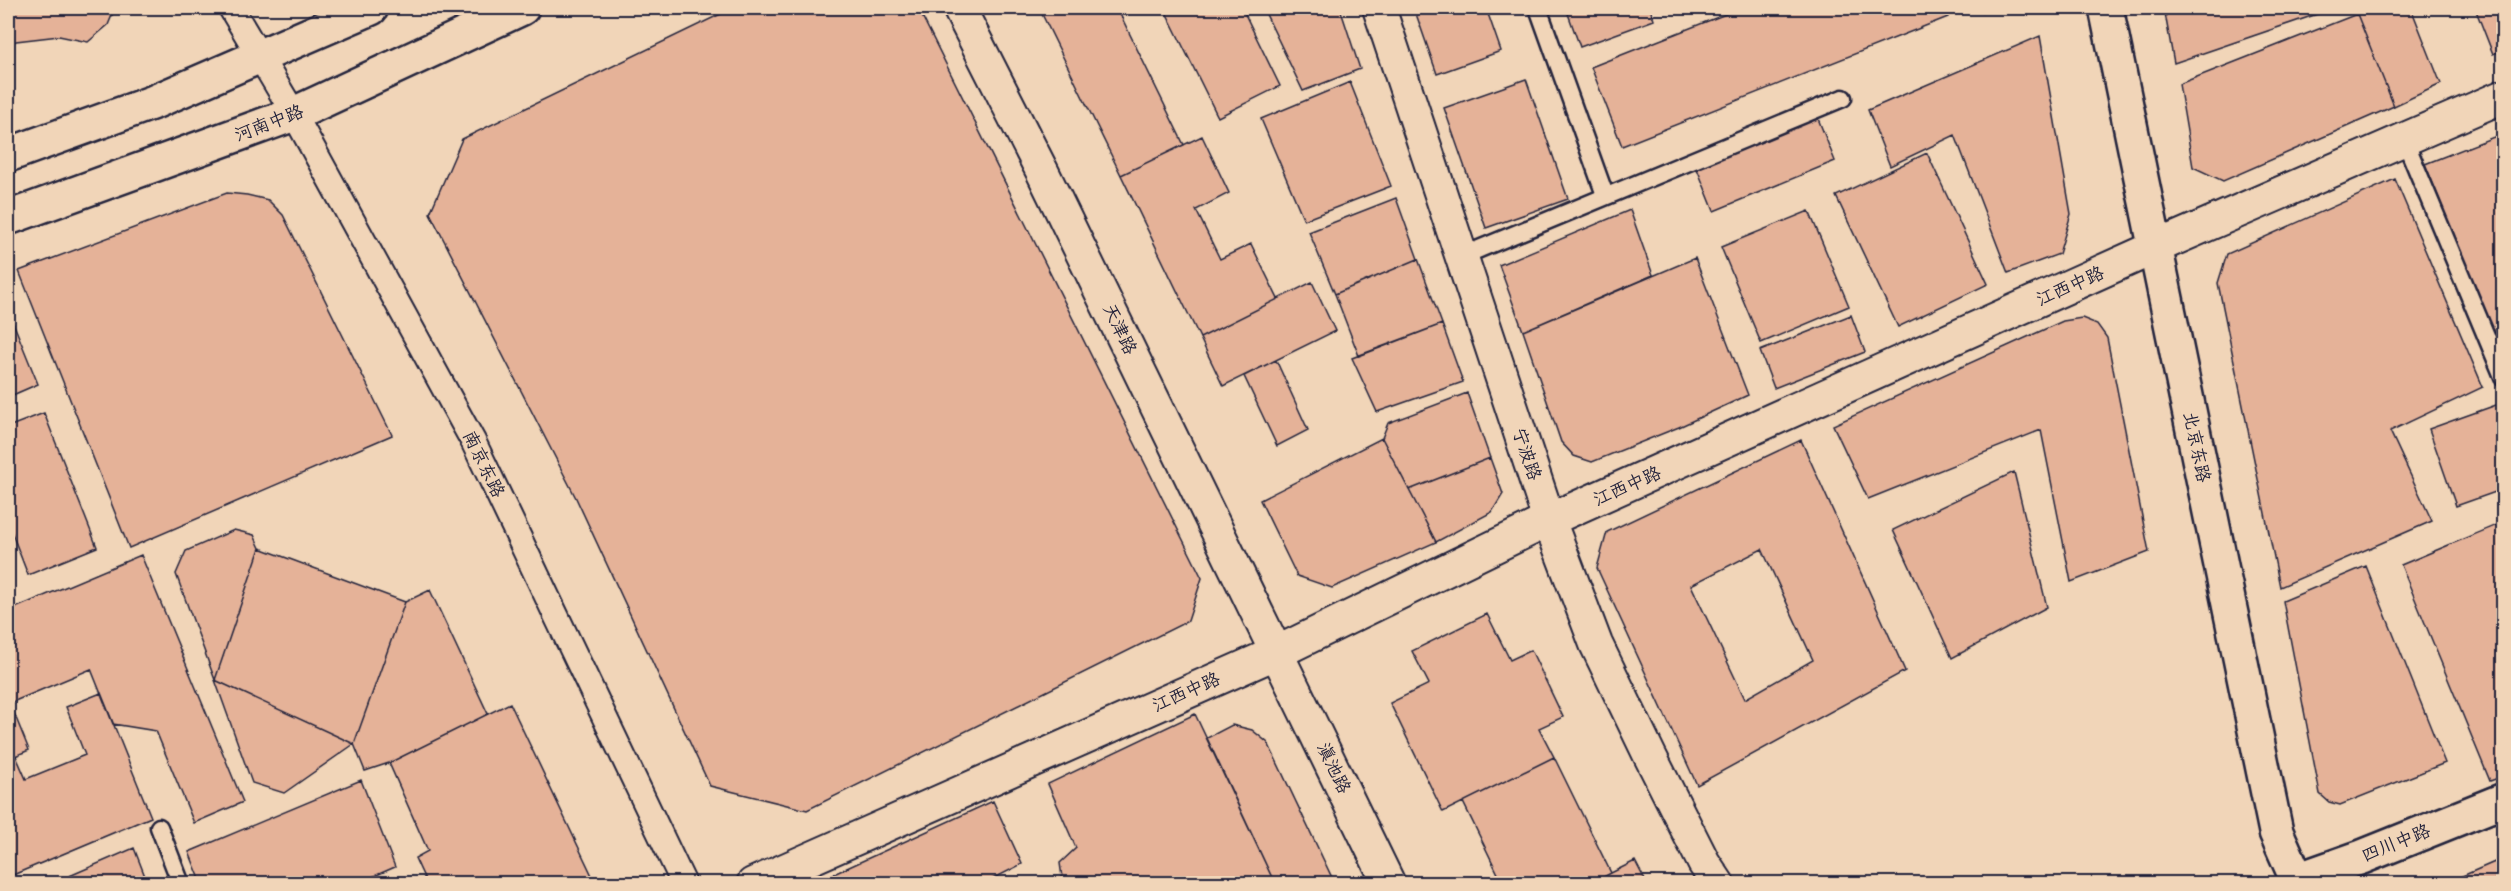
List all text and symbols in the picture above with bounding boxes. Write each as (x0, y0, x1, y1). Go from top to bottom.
street label: 河南中路 (232, 101, 307, 146)
street label: 江西中路 (2033, 262, 2107, 311)
street label: 天津路 (1098, 300, 1141, 358)
street label: 北京东路 (2179, 410, 2214, 485)
street label: 宁波路 (1508, 425, 1545, 483)
street label: 南京东路 (458, 427, 509, 501)
street label: 江西中路 (1590, 462, 1664, 511)
street label: 江西中路 (1149, 668, 1223, 717)
street label: 滇池路 (1312, 739, 1355, 797)
street label: 四川中路 (2359, 820, 2433, 867)

